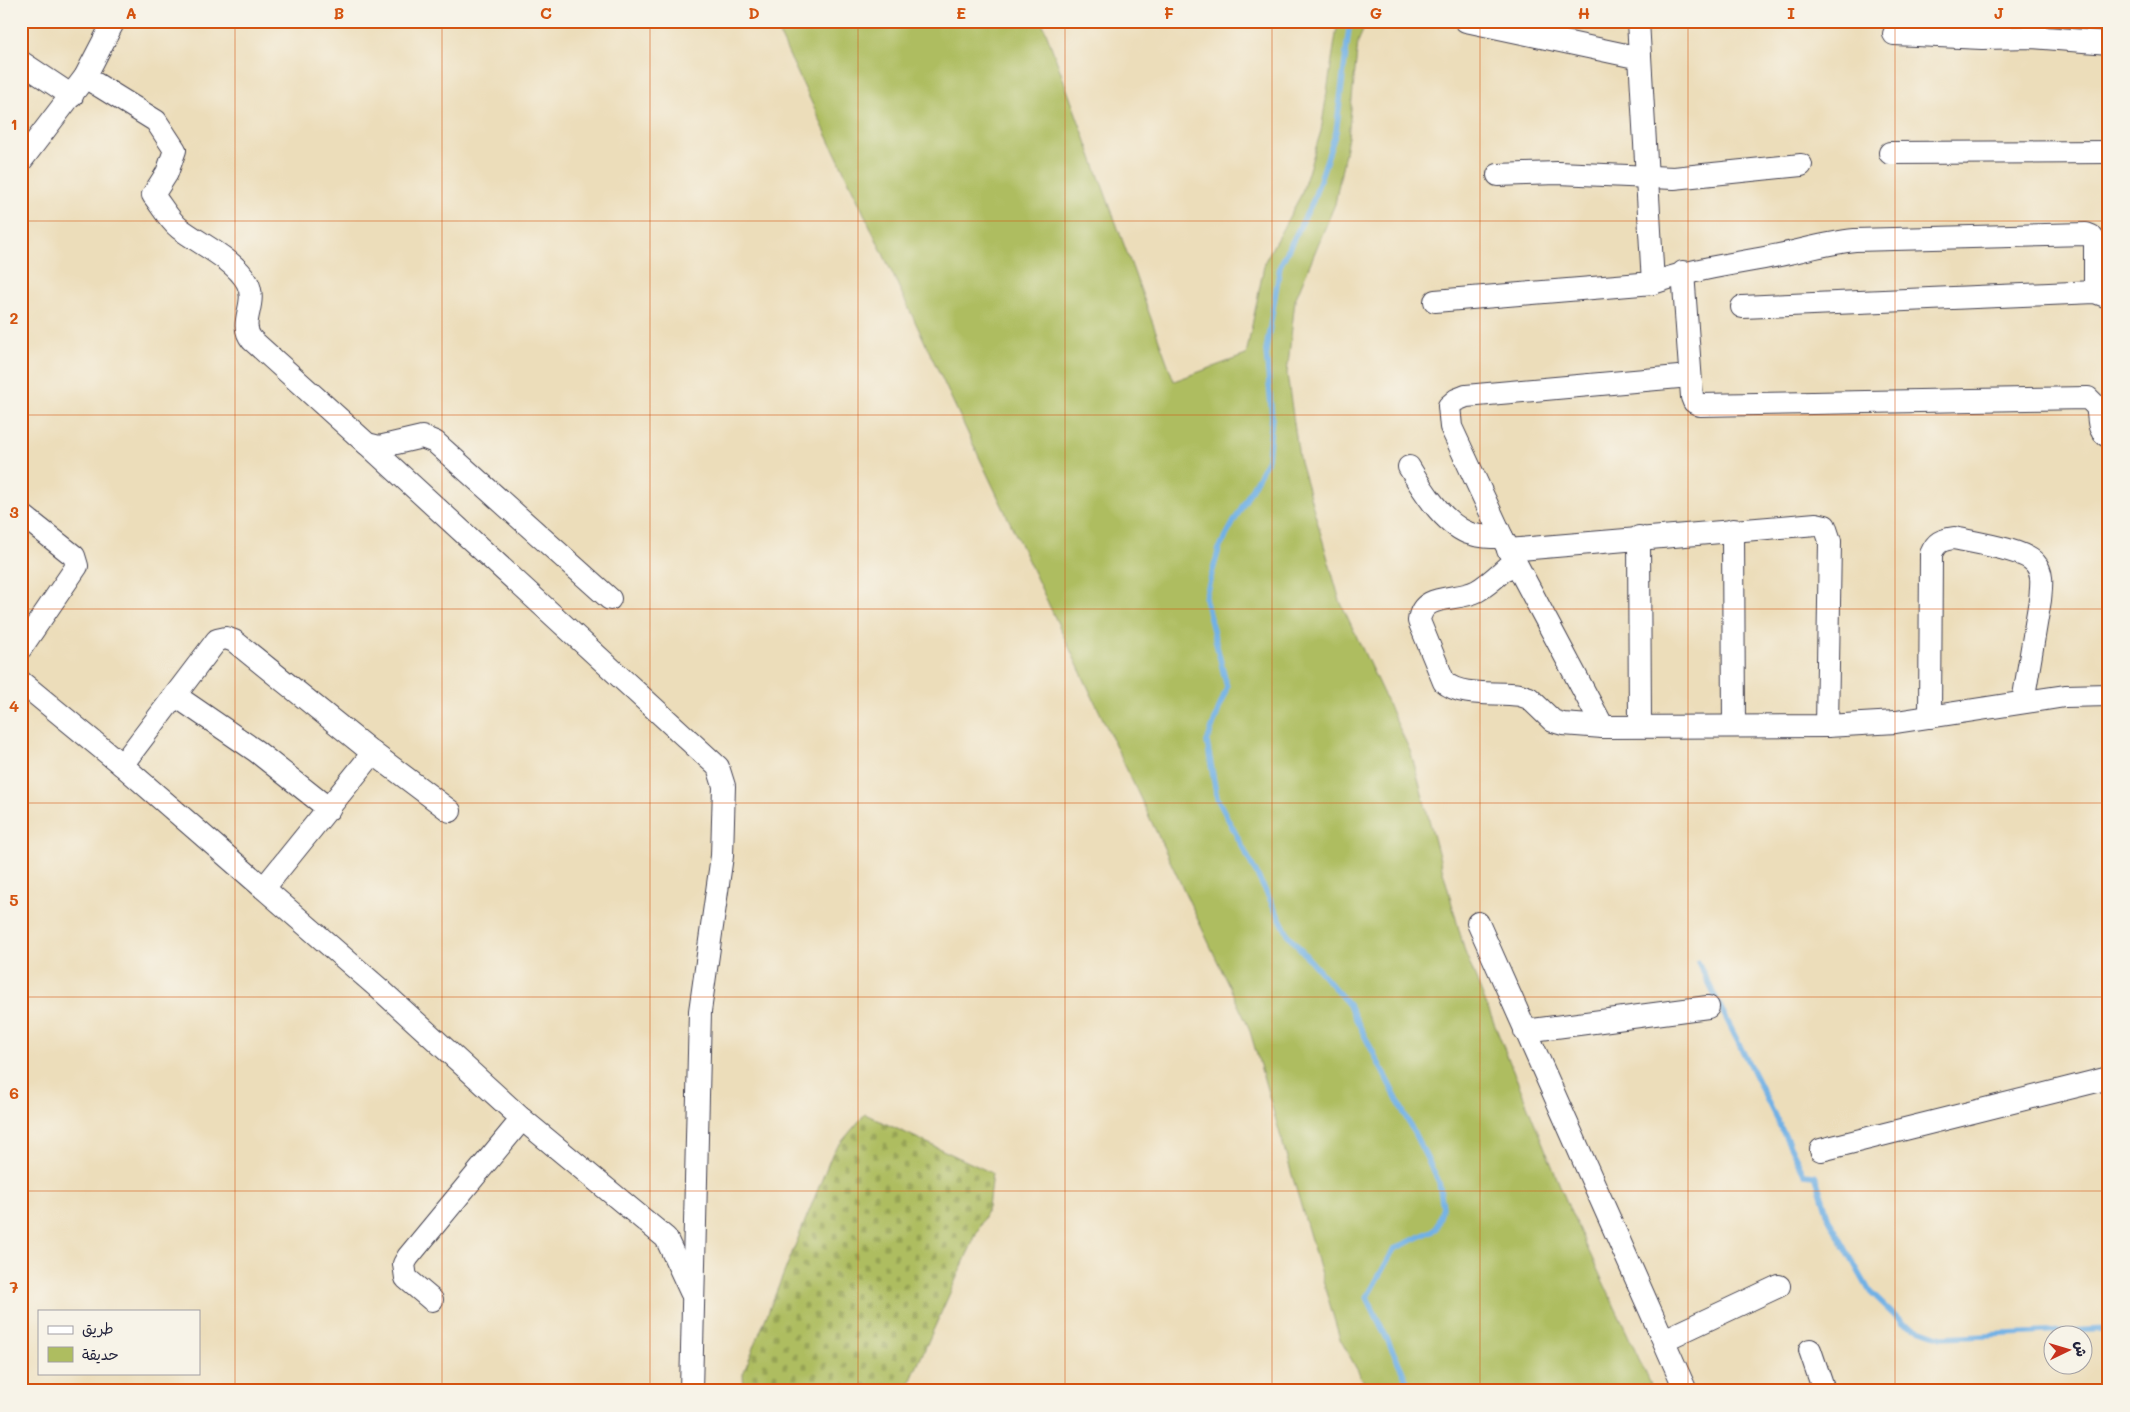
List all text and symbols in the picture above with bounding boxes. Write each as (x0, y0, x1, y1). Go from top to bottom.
text: A (125, 2, 137, 23)
text: B (334, 2, 344, 23)
text: C (540, 2, 552, 23)
text: D (748, 2, 760, 23)
text: E (956, 2, 966, 23)
text: F (1164, 2, 1174, 23)
text: G (1370, 2, 1382, 23)
text: H (1578, 2, 1590, 23)
text: I (1787, 2, 1795, 23)
text: J (1994, 2, 2004, 23)
text: 1 (10, 113, 18, 134)
text: 2 (10, 307, 19, 328)
text: 3 (9, 501, 19, 522)
text: 4 (9, 695, 19, 716)
text: 5 (9, 889, 19, 910)
text: 6 (9, 1082, 19, 1103)
text: 7 (10, 1276, 19, 1297)
legend (38, 1310, 200, 1374)
text: طريق (82, 1318, 114, 1338)
north arrow (2042, 1324, 2092, 1374)
text: ش (2071, 1340, 2092, 1357)
text: حديقة (82, 1344, 119, 1364)

